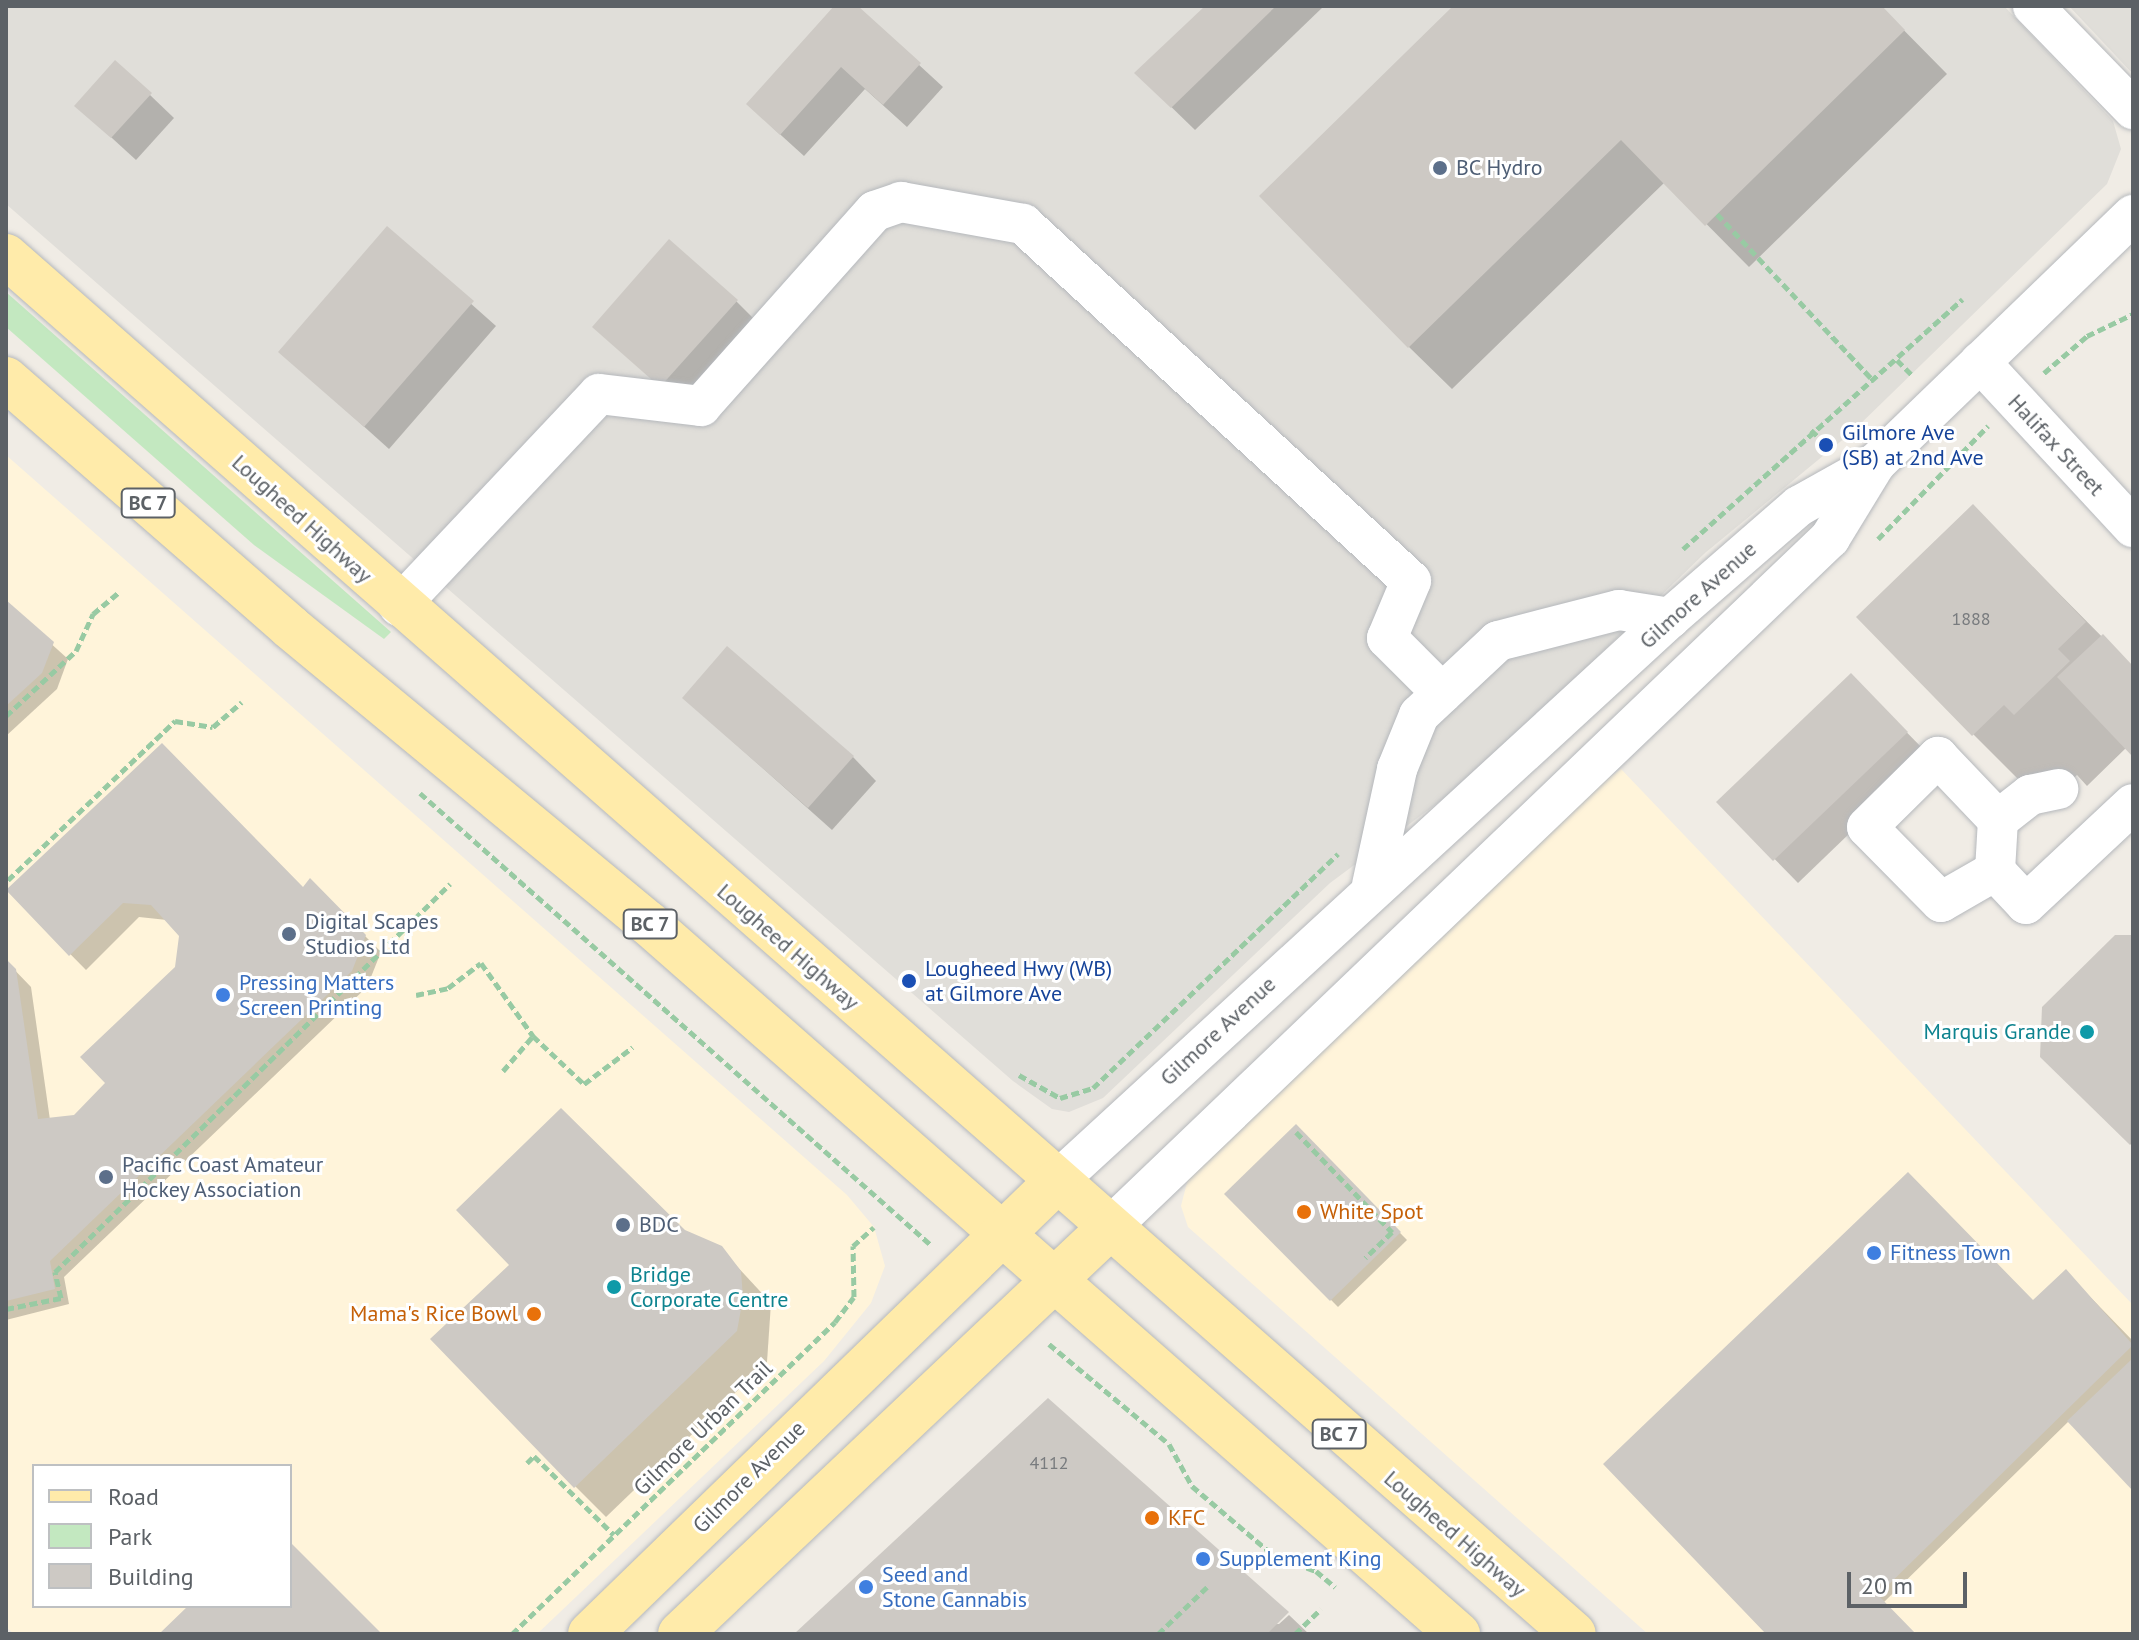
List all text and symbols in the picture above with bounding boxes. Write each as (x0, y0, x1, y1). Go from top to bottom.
place label: BC Hydro (1456, 155, 1543, 181)
marker: BC Hydro (1431, 159, 1449, 177)
street label: Halifax Street (2002, 389, 2110, 501)
place label: Gilmore Ave (SB) at 2nd Ave (1842, 419, 1984, 470)
marker: Gilmore Ave (SB) at 2nd Ave (1817, 436, 1835, 454)
street label: Lougheed Highway (227, 449, 377, 589)
road number: BC 7 (120, 487, 176, 519)
street label: Gilmore Avenue (1634, 535, 1762, 655)
house number: 1888 (1951, 608, 1991, 630)
street label: Lougheed Highway (712, 878, 864, 1016)
place label: Digital Scapes Studios Ltd (305, 908, 439, 960)
road number: BC 7 (622, 908, 678, 940)
marker: Digital Scapes Studios Ltd (280, 925, 298, 943)
place label: Lougheed Hwy (WB) at Gilmore Ave (925, 955, 1113, 1006)
place label: Pressing Matters Screen Printing (239, 969, 394, 1020)
street label: Gilmore Avenue (1155, 971, 1281, 1091)
marker: Lougheed Hwy (WB) at Gilmore Ave (900, 972, 918, 990)
marker: Pressing Matters Screen Printing (214, 986, 232, 1004)
place label: Marquis Grande (1924, 1019, 2071, 1045)
marker: Marquis Grande (2078, 1023, 2096, 1041)
place label: Pacific Coast Amateur Hockey Association (122, 1151, 324, 1202)
marker: Pacific Coast Amateur Hockey Association (97, 1168, 115, 1186)
place label: White Spot (1320, 1199, 1423, 1225)
marker: White Spot (1295, 1203, 1313, 1221)
place label: BDC (639, 1212, 679, 1238)
marker: BDC (614, 1216, 632, 1234)
place label: Fitness Town (1890, 1240, 2011, 1266)
marker: Fitness Town (1865, 1244, 1883, 1262)
place label: Bridge Corporate Centre (630, 1261, 789, 1312)
marker: Bridge Corporate Centre (605, 1278, 623, 1296)
place label: Mama's Rice Bowl (350, 1301, 518, 1327)
marker: Mama's Rice Bowl (525, 1305, 543, 1323)
street label: Gilmore Urban Trail (628, 1355, 778, 1501)
street label: Gilmore Avenue (687, 1415, 811, 1539)
road number: BC 7 (1311, 1418, 1367, 1450)
house number: 4112 (1029, 1452, 1069, 1474)
legend (32, 1464, 292, 1608)
street label: Lougheed Highway (1379, 1465, 1531, 1603)
text: Road (108, 1481, 159, 1512)
place label: KFC (1168, 1505, 1205, 1531)
marker: KFC (1143, 1509, 1161, 1527)
text: Park (108, 1521, 152, 1552)
place label: Supplement King (1219, 1546, 1382, 1572)
marker: Supplement King (1194, 1550, 1212, 1568)
scale bar (1851, 1556, 1971, 1606)
text: Building (108, 1561, 194, 1592)
place label: Seed and Stone Cannabis (882, 1561, 1027, 1612)
text: 20 m (1861, 1570, 1913, 1601)
marker: Seed and Stone Cannabis (857, 1578, 875, 1596)

